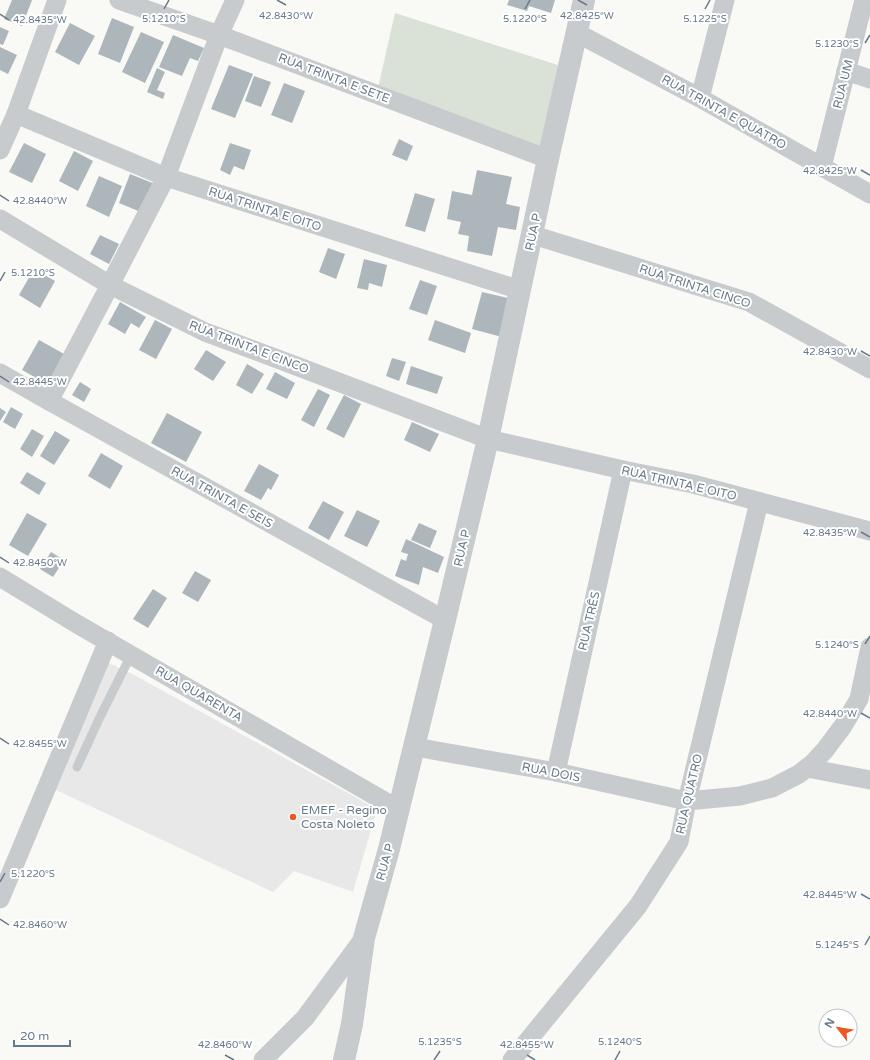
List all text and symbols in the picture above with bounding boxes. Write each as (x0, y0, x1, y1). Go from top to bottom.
text: 42.8430°W (259, 10, 313, 22)
text: 42.8425°W (560, 10, 614, 22)
text: 5.1210°S (142, 13, 186, 25)
text: 5.1220°S (503, 13, 547, 25)
text: 5.1225°S (683, 13, 727, 25)
text: 42.8435°W (13, 14, 67, 26)
text: 5.1230°S (815, 38, 859, 50)
street label: RUA TRINTA E SETE (276, 50, 392, 106)
street label: RUA UM (830, 58, 856, 110)
street label: RUA TRINTA E QUATRO (659, 72, 789, 152)
text: 42.8425°W (803, 165, 857, 177)
street label: RUA TRINTA E OITO (207, 184, 323, 234)
text: 42.8440°W (13, 195, 67, 207)
street label: RUA P (522, 212, 544, 252)
street label: RUA TRINTA CINCO (638, 261, 753, 311)
text: 5.1210°S (11, 267, 55, 279)
street label: RUA TRINTA E CINCO (187, 318, 311, 376)
text: 42.8430°W (803, 346, 857, 358)
text: 42.8445°W (13, 376, 67, 388)
street label: RUA TRINTA E SEIS (169, 463, 275, 531)
street label: RUA TRINTA E OITO (620, 463, 738, 503)
text: 42.8435°W (803, 527, 857, 539)
street label: RUA P (451, 528, 473, 568)
text: 42.8450°W (13, 557, 67, 569)
street label: RUA TRÊS (575, 590, 603, 652)
text: 5.1240°S (815, 639, 859, 651)
street label: RUA QUARENTA (153, 663, 245, 725)
text: 42.8440°W (803, 708, 857, 720)
text: 42.8455°W (13, 738, 67, 750)
street label: RUA QUATRO (673, 752, 705, 835)
street label: RUA DOIS (521, 759, 581, 785)
place label: EMEF - Regino Costa Noleto (301, 803, 387, 831)
marker: EMEF - Regino Costa Noleto (288, 812, 298, 822)
street label: RUA P (373, 842, 397, 882)
text: 5.1220°S (11, 868, 55, 880)
text: 42.8445°W (803, 889, 857, 901)
text: 42.8460°W (13, 919, 67, 931)
text: 5.1245°S (815, 939, 859, 951)
north arrow (818, 1008, 858, 1048)
text: N (822, 1016, 838, 1030)
scale bar (14, 1022, 70, 1048)
text: 20 m (20, 1029, 49, 1043)
text: 5.1235°S (418, 1036, 462, 1048)
text: 5.1240°S (598, 1036, 642, 1048)
text: 42.8460°W (198, 1039, 252, 1051)
text: 42.8455°W (500, 1039, 554, 1051)

